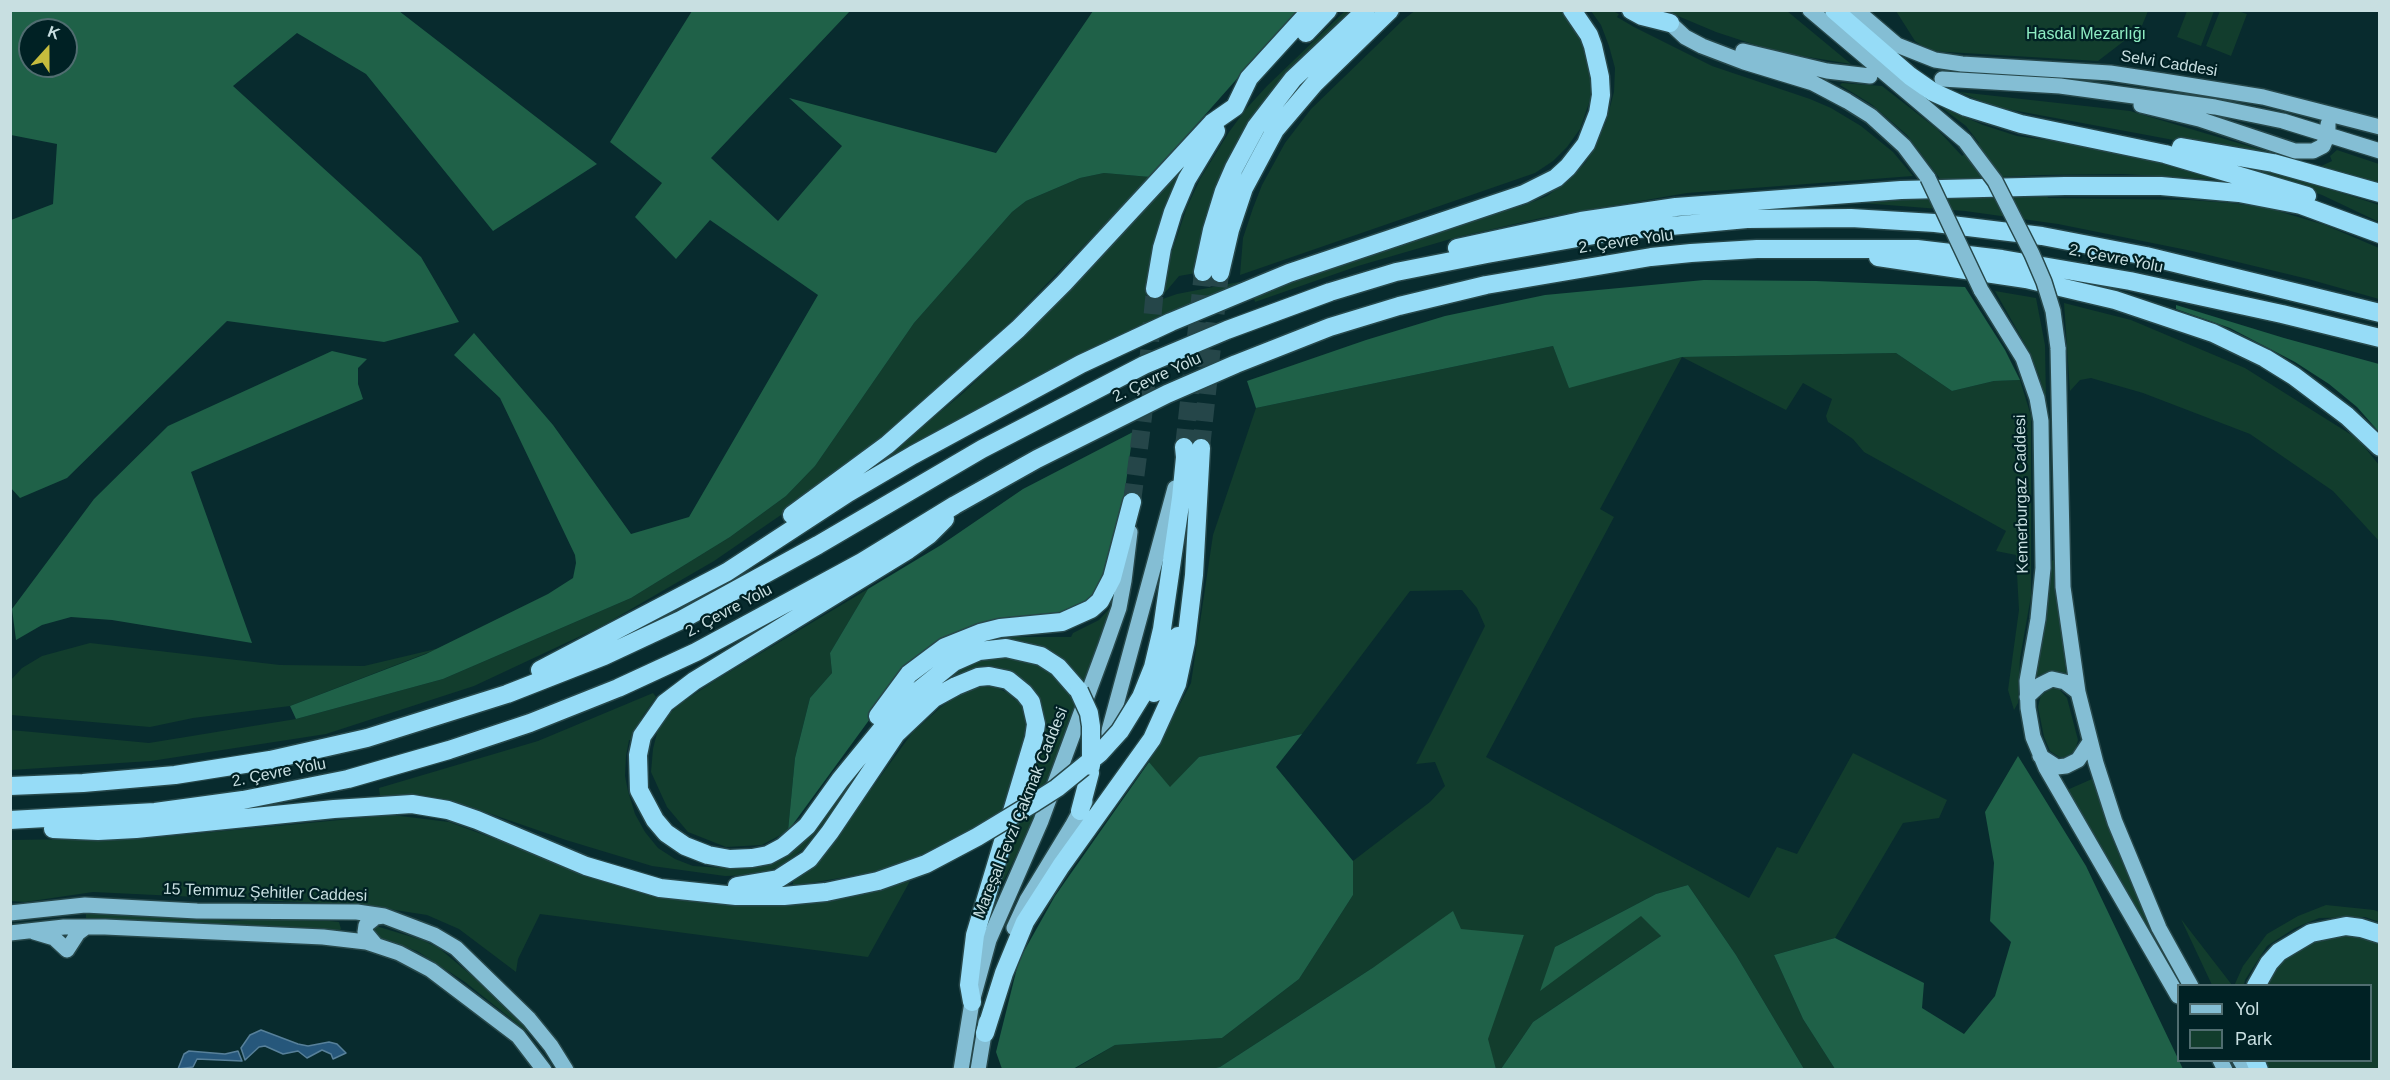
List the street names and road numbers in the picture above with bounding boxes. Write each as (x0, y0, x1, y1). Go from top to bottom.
street label: Selvi Caddesi (2119, 47, 2219, 81)
street label: 2. Çevre Yolu (1577, 226, 1675, 258)
street label: 2. Çevre Yolu (2067, 240, 2165, 278)
street label: 2. Çevre Yolu (1110, 349, 1204, 407)
street label: Kemerburgaz Caddesi (2011, 414, 2033, 574)
street label: 2. Çevre Yolu (682, 580, 776, 642)
street label: Mareşal Fevzi Çakmak Caddesi (970, 705, 1072, 921)
street label: 2. Çevre Yolu (230, 754, 328, 792)
street label: 15 Temmuz Şehitler Caddesi (162, 880, 368, 906)

